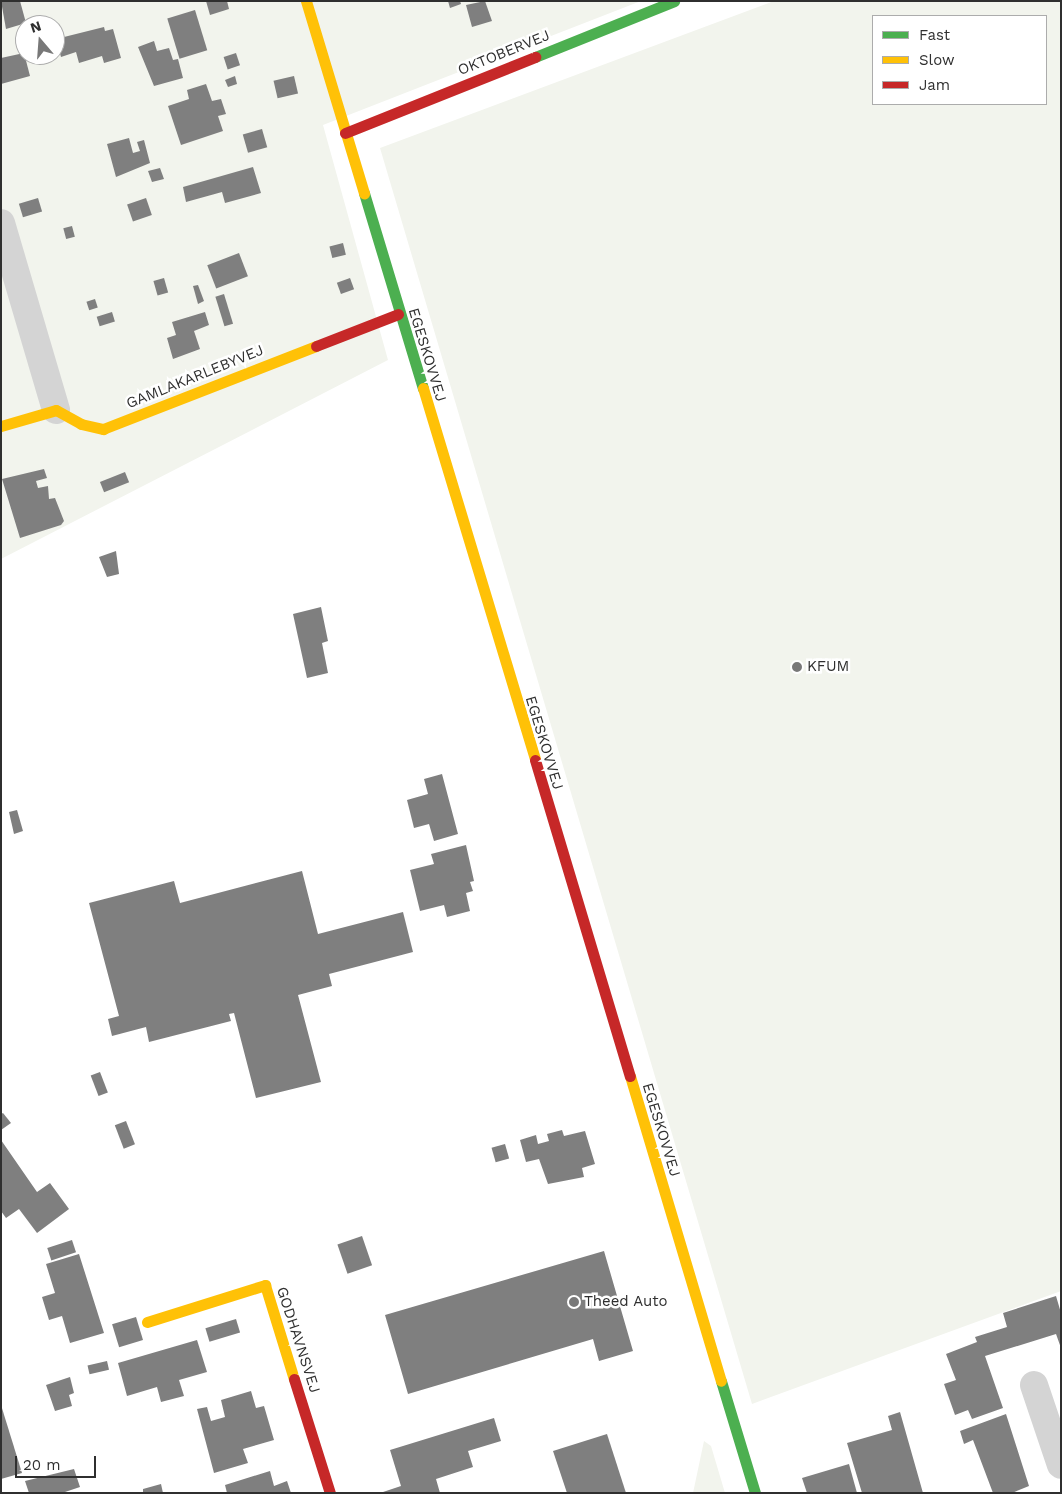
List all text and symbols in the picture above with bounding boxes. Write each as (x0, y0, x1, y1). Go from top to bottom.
north arrow (15, 15, 65, 65)
legend (872, 15, 1047, 105)
text: N (28, 17, 43, 36)
street label: OKTOBERVEJ (455, 26, 553, 80)
text: Fast (919, 26, 950, 44)
text: Slow (919, 51, 955, 69)
text: Jam (919, 76, 950, 94)
street label: EGESKOVVEJ (404, 306, 450, 404)
street label: GAMLAKARLEBYVEJ (124, 341, 266, 413)
place label: KFUM (807, 658, 849, 676)
marker: KFUM (791, 661, 803, 673)
street label: EGESKOVVEJ (521, 694, 567, 792)
street label: EGESKOVVEJ (638, 1081, 684, 1179)
street label: GODHAVNSVEJ (272, 1285, 324, 1395)
place label: Theed Auto (584, 1293, 668, 1311)
marker: Theed Auto (568, 1296, 580, 1308)
scale bar (18, 1446, 99, 1478)
text: 20 m (23, 1456, 61, 1474)

